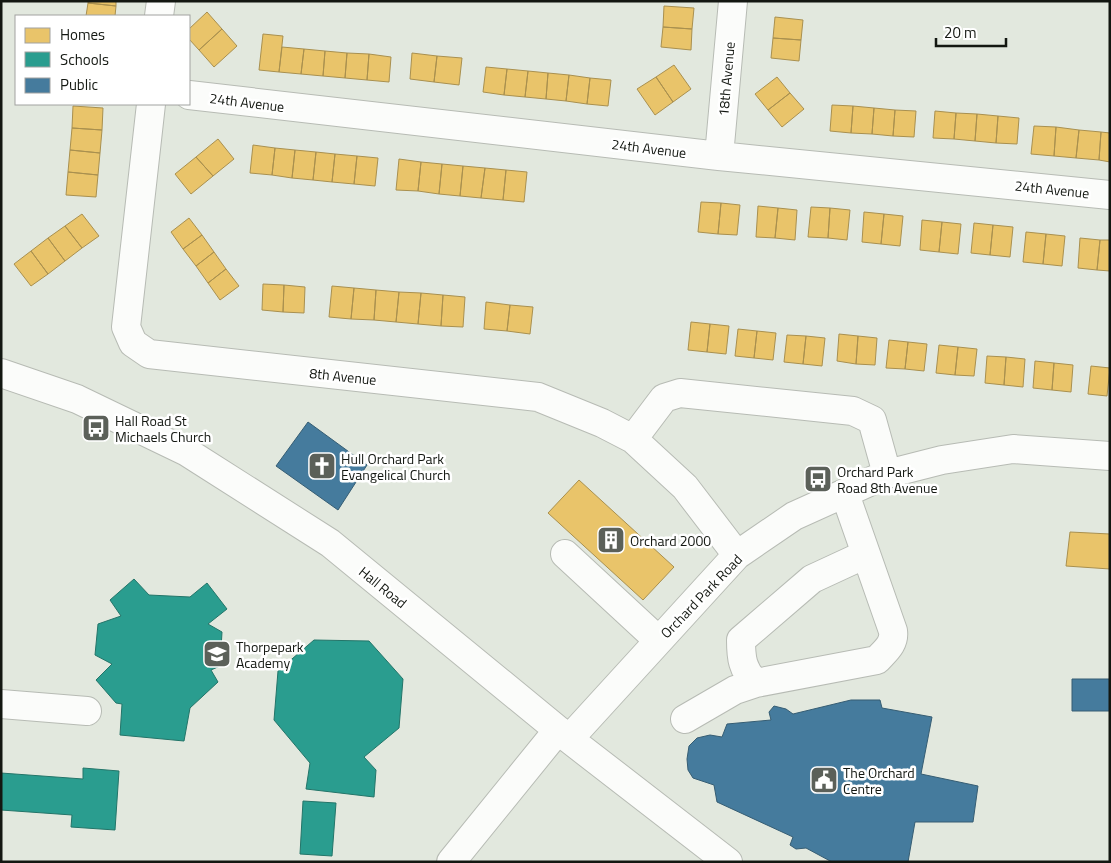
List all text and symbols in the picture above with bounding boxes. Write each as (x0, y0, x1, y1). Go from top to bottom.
legend (15, 15, 190, 105)
scale bar (936, 15, 1006, 47)
text: 20 m (944, 21, 977, 44)
text: Homes (60, 23, 105, 46)
street label: 18th Avenue (712, 41, 740, 117)
text: Schools (60, 48, 109, 71)
text: Public (60, 73, 98, 96)
street label: 24th Avenue (209, 87, 285, 117)
street label: 24th Avenue (611, 133, 687, 163)
street label: 24th Avenue (1014, 175, 1090, 203)
street label: 8th Avenue (309, 362, 377, 390)
place label: Hall Road St Michaels Church (115, 410, 211, 447)
bus stop icon: Hall Road St Michaels Church (81, 413, 111, 443)
place label: Hull Orchard Park Evangelical Church (341, 448, 451, 485)
church icon: Hull Orchard Park Evangelical Church (307, 451, 337, 481)
place label: Orchard Park Road 8th Avenue (837, 461, 938, 498)
bus stop icon: Orchard Park Road 8th Avenue (803, 464, 833, 494)
building icon: Orchard 2000 (596, 525, 626, 555)
place label: Orchard 2000 (630, 530, 711, 551)
street label: Orchard Park Road (655, 549, 747, 643)
street label: Hall Road (355, 561, 411, 613)
place label: Thorpepark Academy (236, 636, 304, 673)
school or university icon: Thorpepark Academy (202, 639, 232, 669)
place label: The Orchard Centre (843, 762, 915, 799)
public building icon: The Orchard Centre (809, 765, 839, 795)

